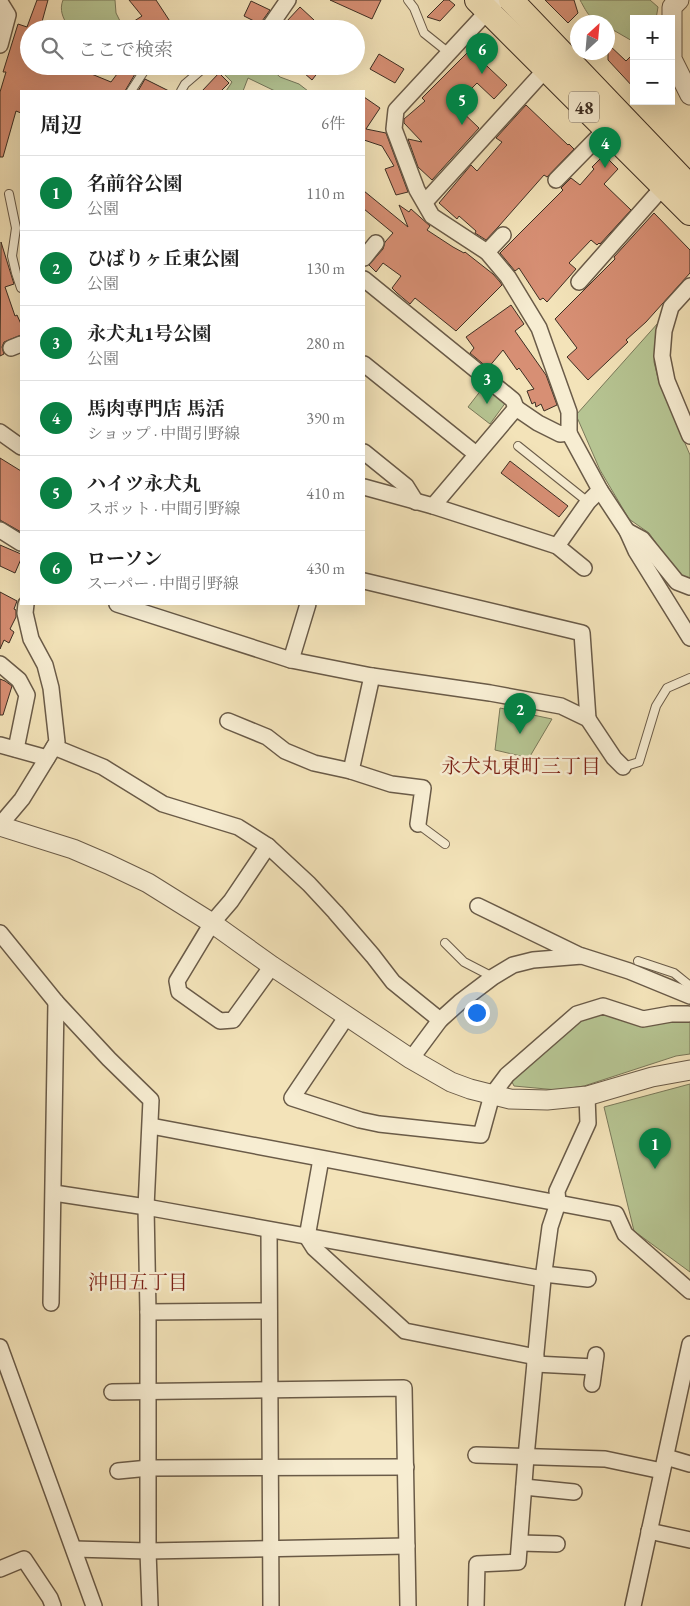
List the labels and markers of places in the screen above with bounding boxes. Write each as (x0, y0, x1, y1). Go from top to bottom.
pin: 6 (466, 33, 498, 74)
pin: 5 (446, 84, 478, 125)
pin: 4 (589, 127, 621, 168)
pin: 3 (471, 363, 503, 404)
pin: 2 (504, 693, 536, 734)
pin: 1 (639, 1128, 671, 1169)

